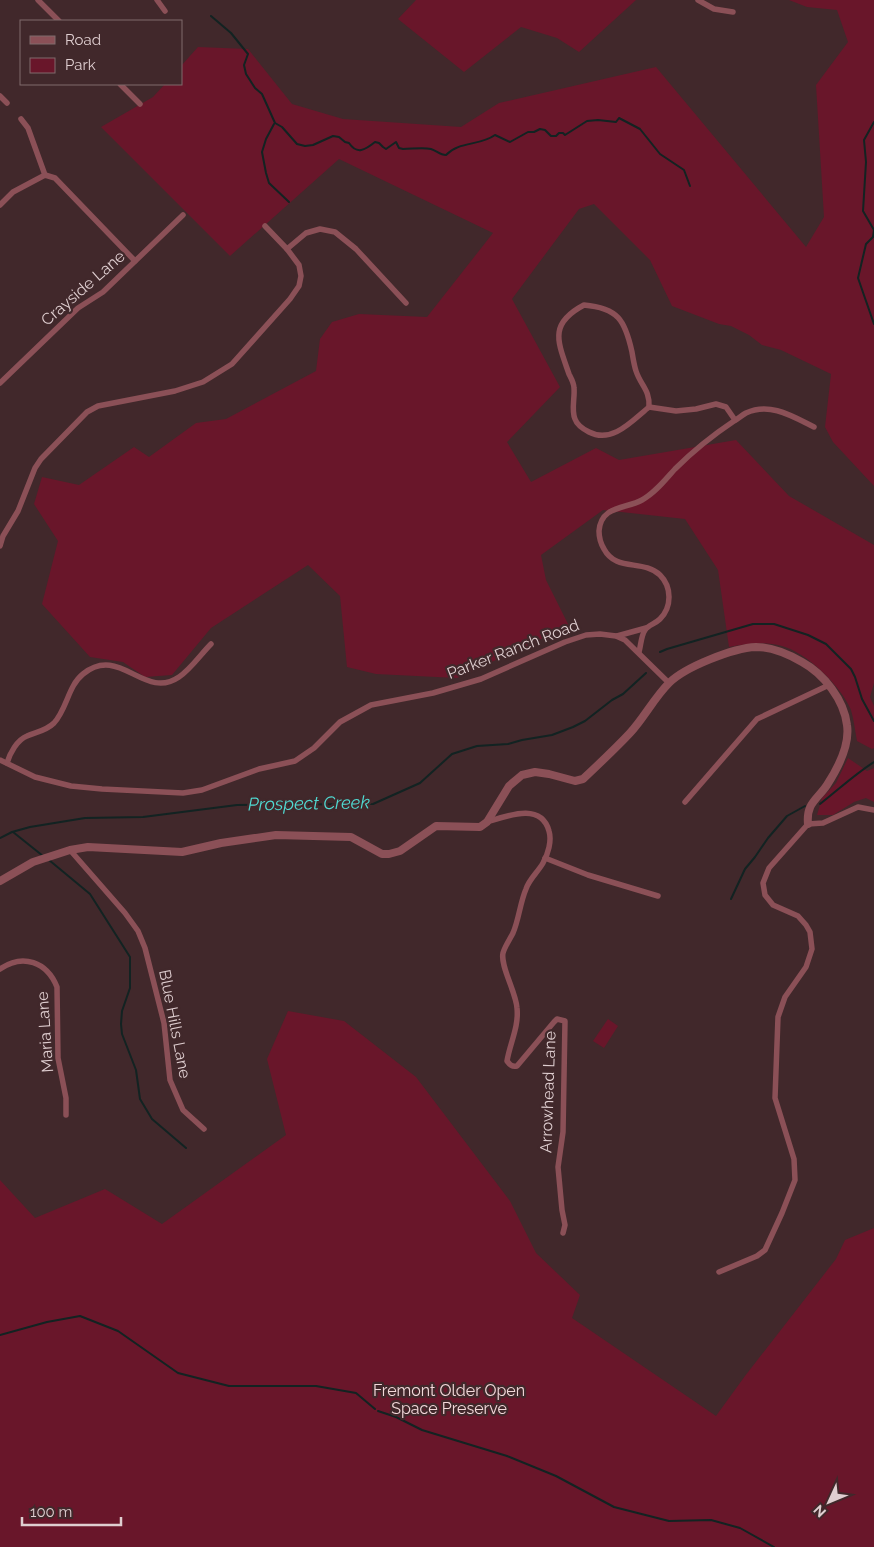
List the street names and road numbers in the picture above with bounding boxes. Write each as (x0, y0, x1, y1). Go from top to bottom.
street label: Crayside Lane (37, 246, 129, 330)
street label: Parker Ranch Road (444, 615, 582, 683)
street label: Blue Hills Lane (155, 968, 195, 1080)
street label: Maria Lane (33, 991, 57, 1073)
street label: Arrowhead Lane (536, 1031, 560, 1153)

